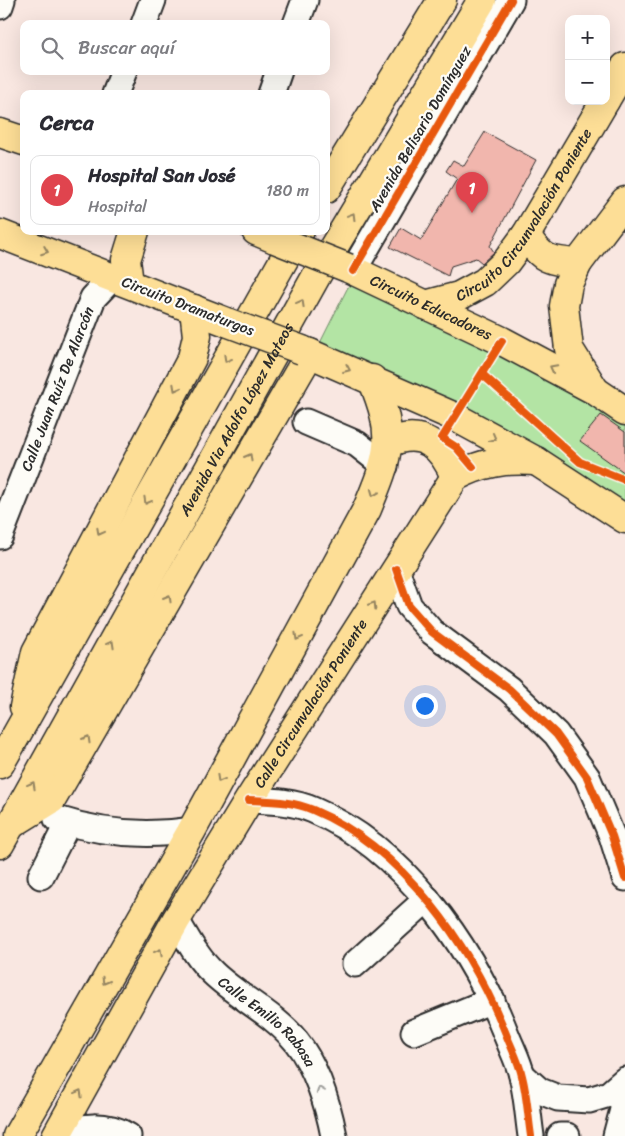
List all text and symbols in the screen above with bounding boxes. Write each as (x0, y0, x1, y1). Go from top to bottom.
map controls (565, 15, 610, 105)
button: + (565, 15, 610, 60)
search box (20, 20, 330, 75)
text: Buscar aquí (78, 31, 175, 64)
icon: search (38, 34, 66, 62)
street label: Avenida Belisario Domínguez (361, 40, 479, 218)
button: − (565, 60, 610, 105)
text: Cerca (40, 104, 94, 142)
street label: Circuito Circunvalación Poniente (451, 123, 599, 309)
text: Hospital San José (88, 159, 235, 192)
pin: 1 (456, 172, 488, 213)
text: 1 (54, 176, 60, 205)
text: 180 m (266, 176, 309, 205)
text: Hospital (88, 192, 147, 221)
one-way arrow (345, 213, 355, 222)
one-way arrow (41, 245, 49, 255)
street label: Circuito Educadores (366, 267, 497, 348)
street label: Circuito Dramaturgos (118, 269, 259, 344)
one-way arrow (295, 299, 305, 308)
street label: Calle Juan Ruíz De Alarcón (14, 303, 101, 475)
street label: Avenida Via Adolfo López Mateos (172, 318, 301, 522)
one-way arrow (223, 354, 233, 363)
one-way arrow (342, 362, 351, 373)
one-way arrow (549, 365, 558, 375)
one-way arrow (172, 383, 182, 392)
one-way arrow (488, 432, 497, 442)
one-way arrow (243, 454, 253, 463)
one-way arrow (370, 488, 380, 497)
one-way arrow (143, 496, 153, 505)
one-way arrow (96, 526, 106, 535)
one-way arrow (162, 595, 172, 604)
one-way arrow (367, 602, 376, 611)
street label: Calle Circunvalación Poniente (247, 613, 375, 793)
one-way arrow (294, 631, 304, 640)
one-way arrow (105, 640, 115, 649)
your location (412, 693, 438, 719)
one-way arrow (81, 735, 91, 744)
one-way arrow (216, 774, 226, 783)
one-way arrow (26, 782, 36, 791)
one-way arrow (152, 948, 162, 957)
street label: Calle Emilio Rabasa (212, 969, 323, 1072)
one-way arrow (102, 976, 112, 985)
one-way arrow (315, 1086, 325, 1094)
one-way arrow (73, 1090, 83, 1099)

